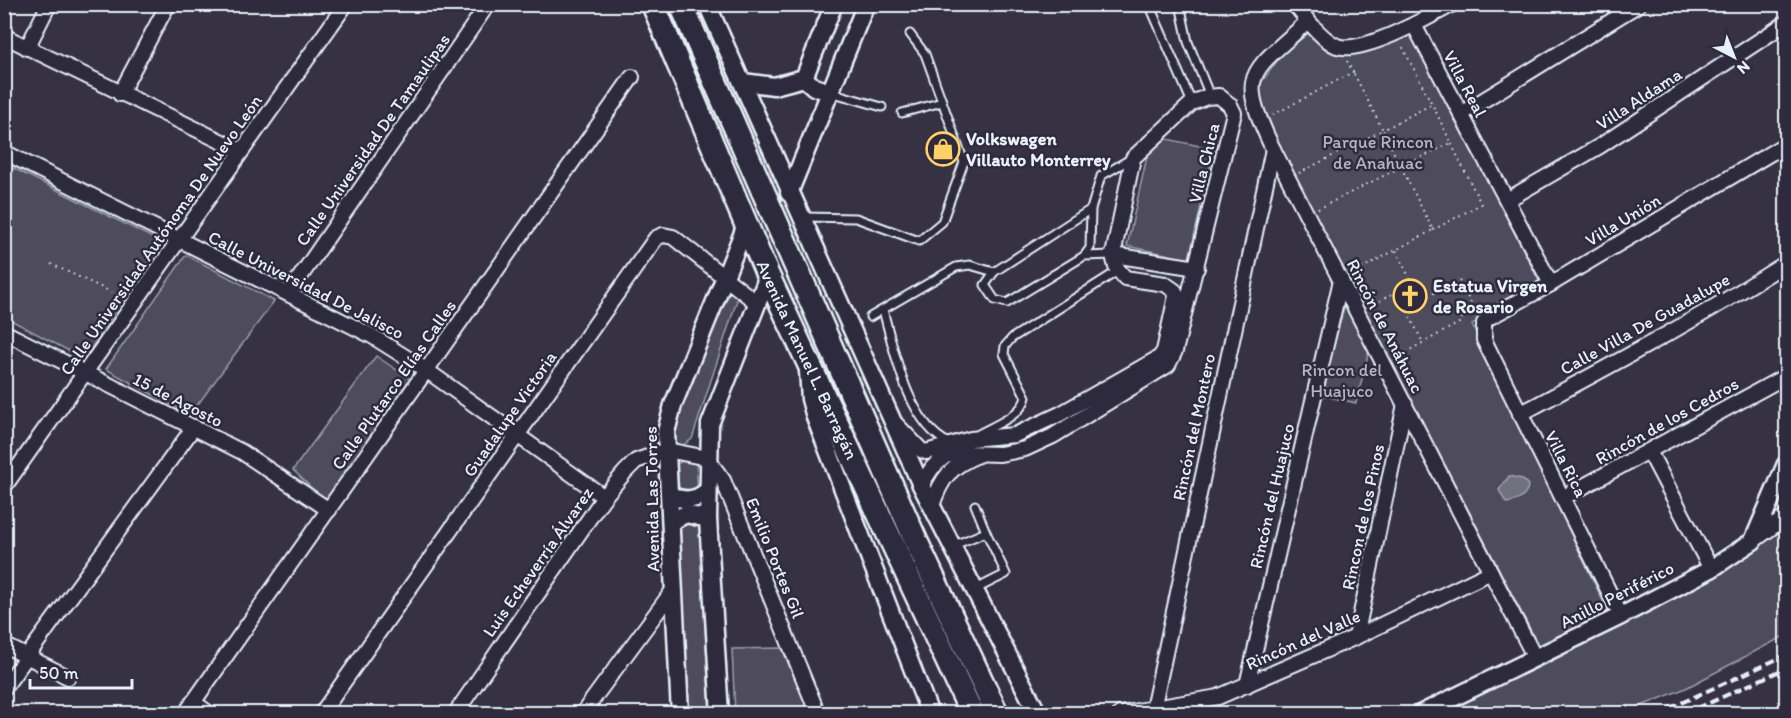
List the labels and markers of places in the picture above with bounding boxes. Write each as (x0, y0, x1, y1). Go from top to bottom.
place label: Volkswagen Villauto Monterrey (966, 128, 1111, 171)
shop icon: Volkswagen Villauto Monterrey (925, 131, 961, 167)
place label: Estatua Virgen de Rosario (1433, 275, 1548, 318)
church icon: Estatua Virgen de Rosario (1392, 278, 1428, 314)

